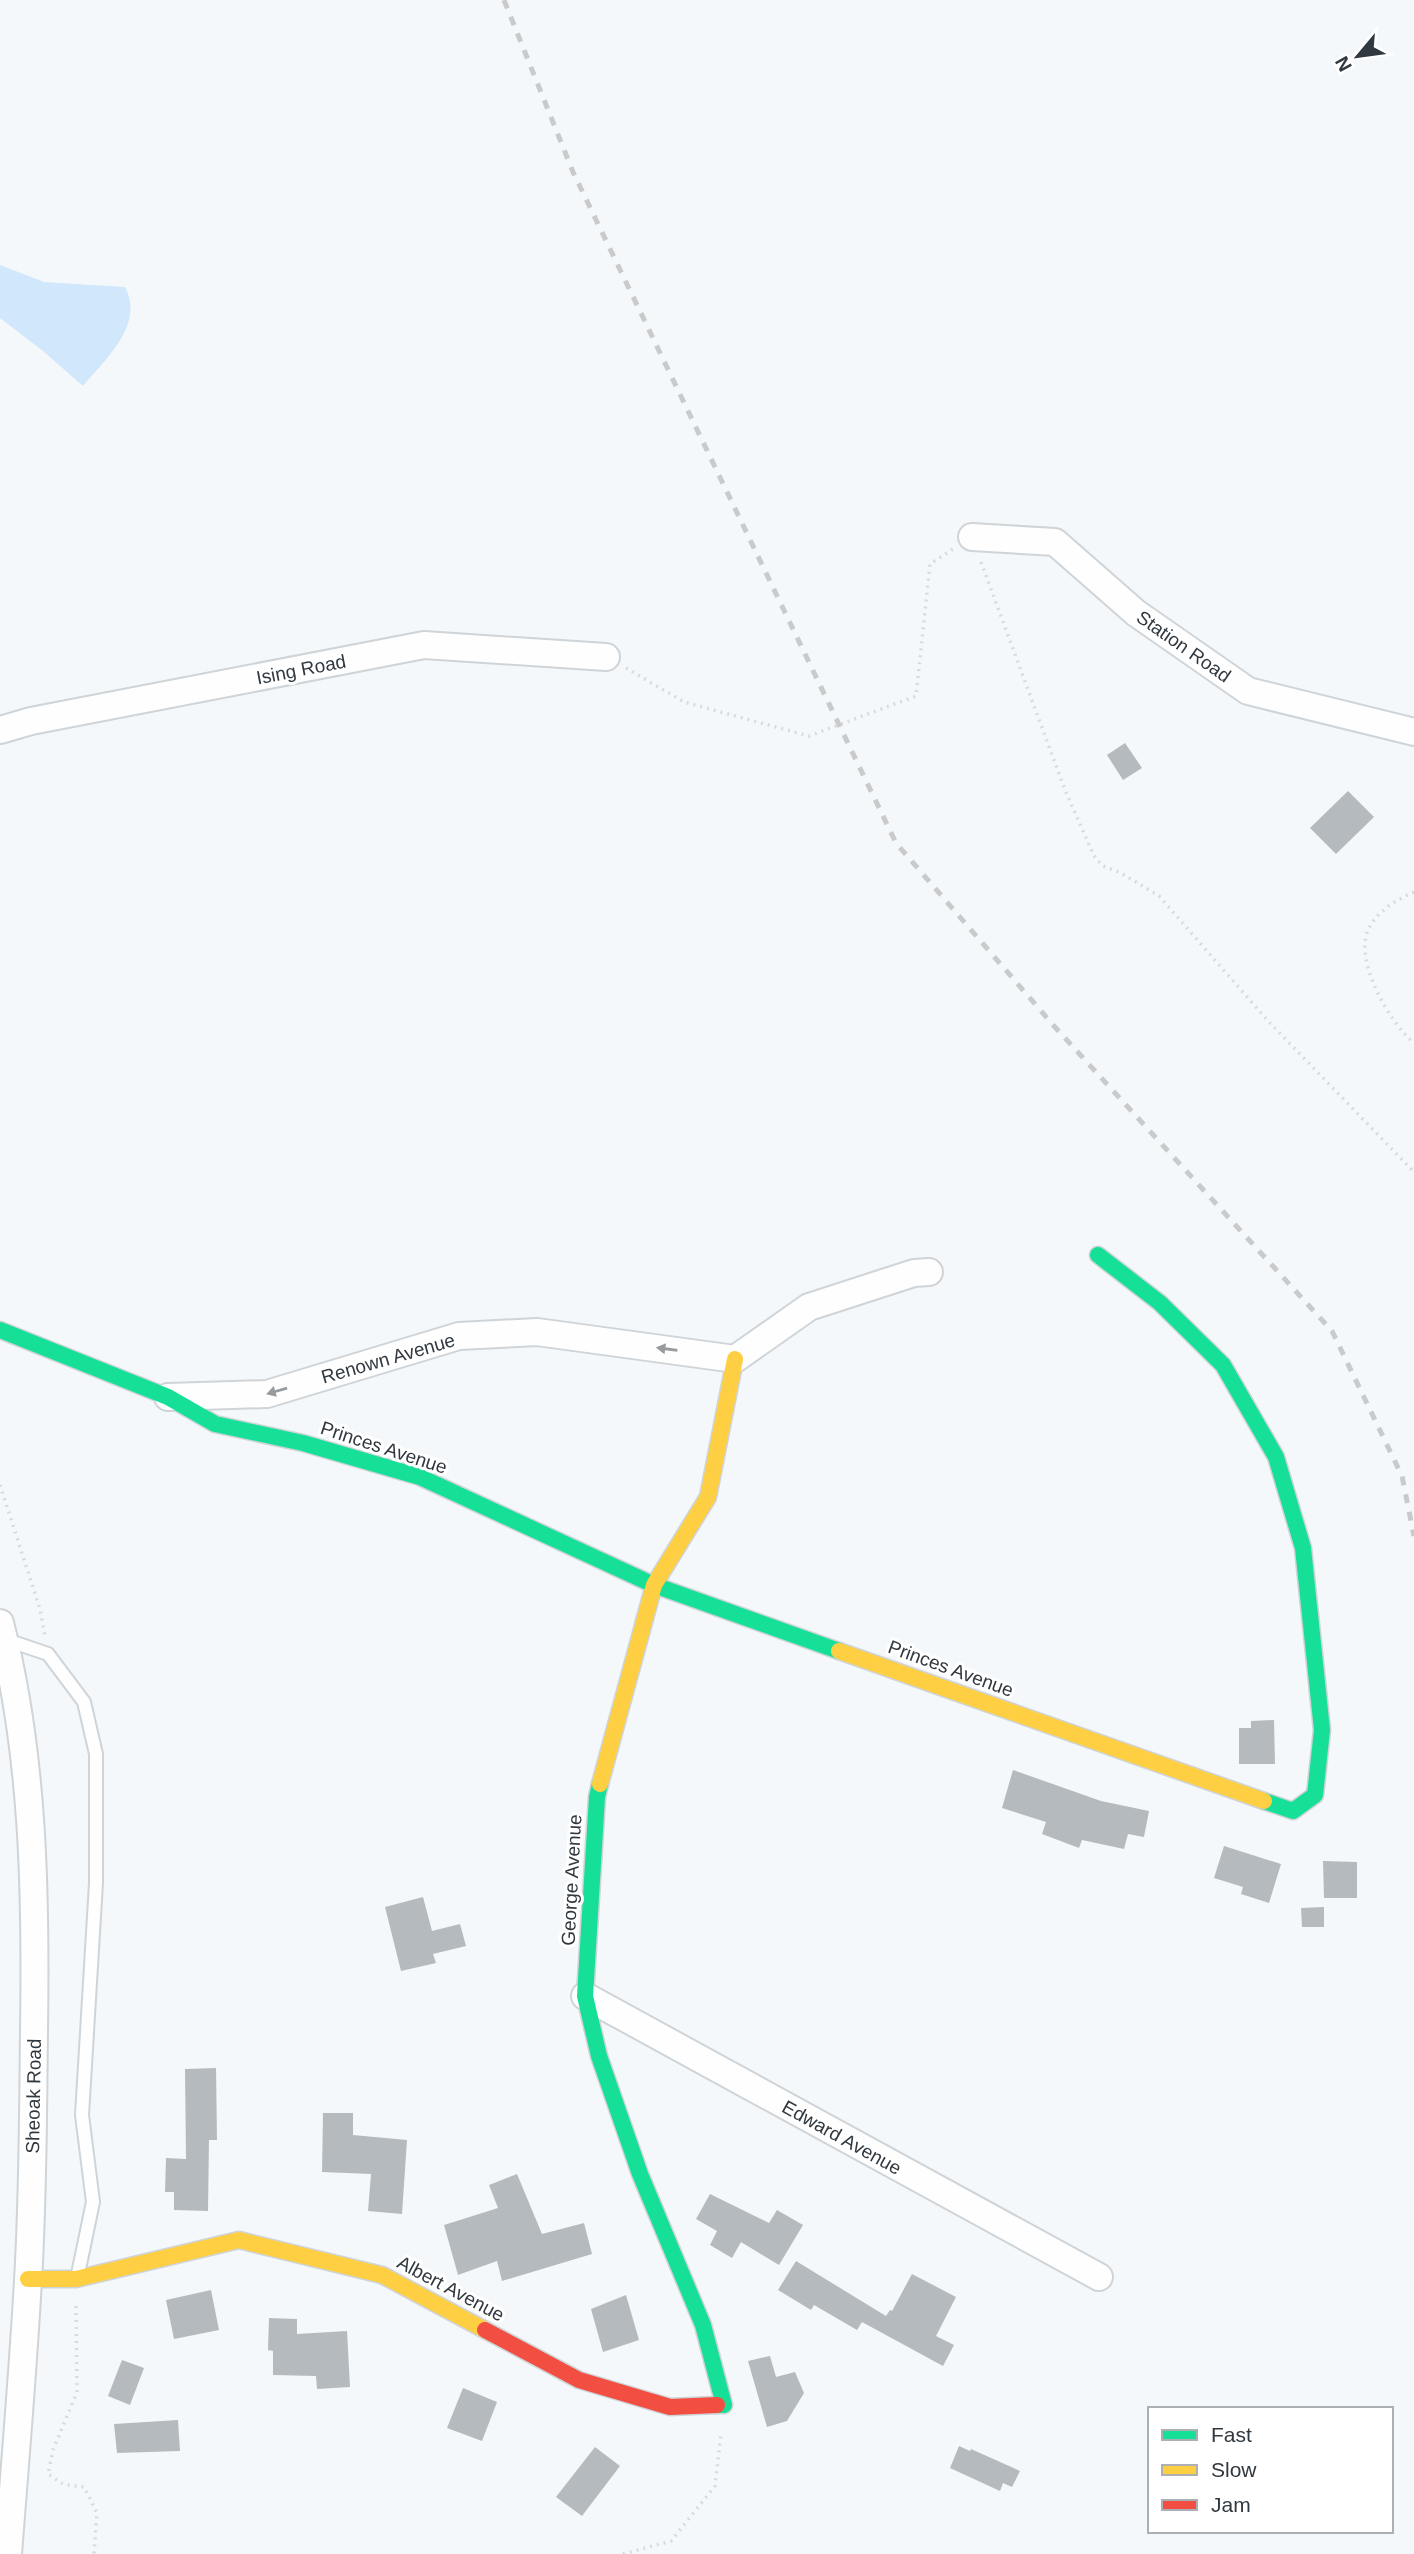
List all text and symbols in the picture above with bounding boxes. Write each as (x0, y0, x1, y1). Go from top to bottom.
north arrow (1323, 21, 1393, 91)
text: N (1331, 53, 1356, 75)
street label: Station Road (1133, 606, 1235, 687)
street label: Ising Road (255, 651, 348, 688)
street label: Renown Avenue (319, 1329, 457, 1388)
one-way arrow (656, 1344, 678, 1355)
one-way arrow (266, 1386, 288, 1397)
street label: Princes Avenue (318, 1417, 450, 1478)
street label: Princes Avenue (885, 1636, 1016, 1701)
street label: George Avenue (558, 1814, 585, 1946)
street label: Sheoak Road (22, 2038, 45, 2154)
street label: Edward Avenue (779, 2096, 905, 2179)
street label: Albert Avenue (394, 2251, 508, 2325)
legend (1148, 2407, 1393, 2533)
text: Fast (1211, 2423, 1252, 2446)
text: Slow (1211, 2458, 1257, 2481)
text: Jam (1211, 2493, 1251, 2516)

